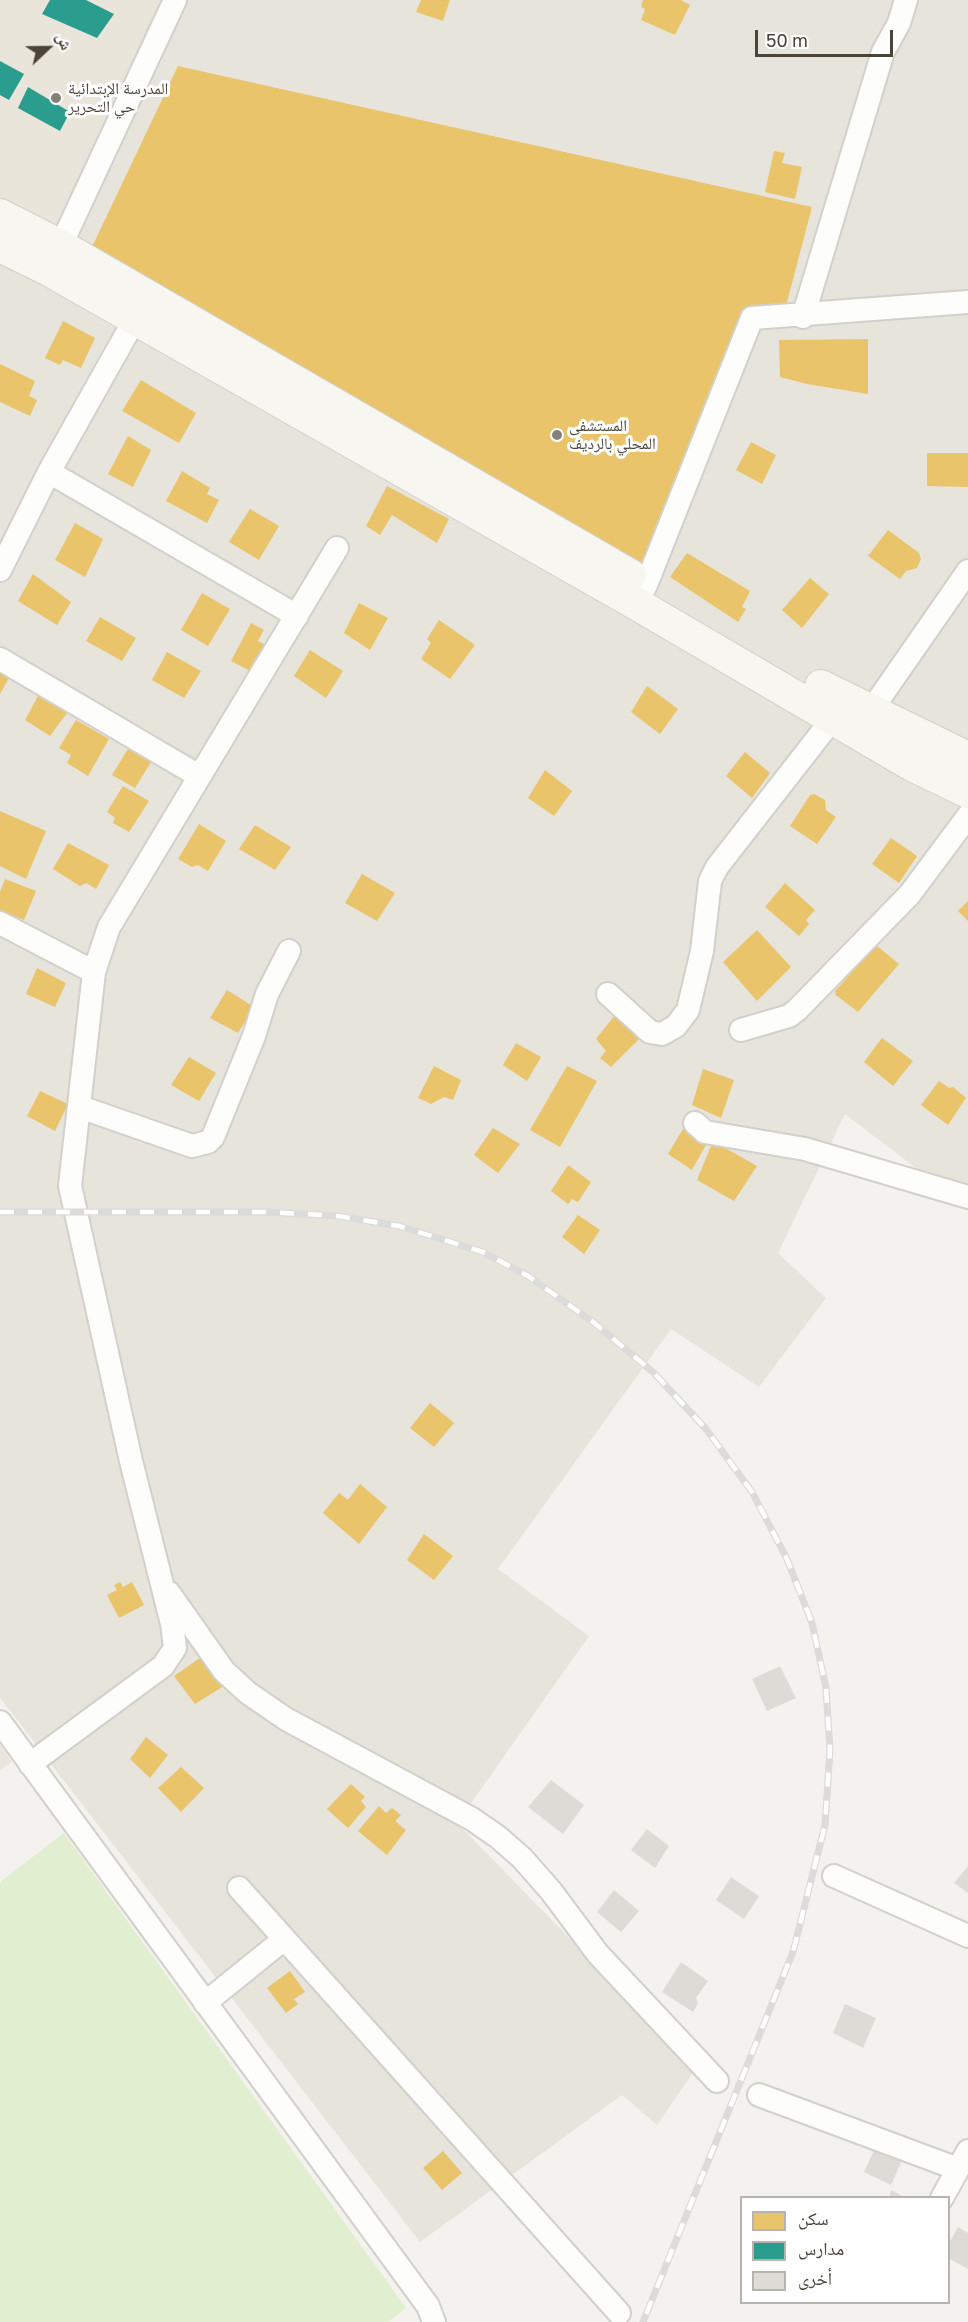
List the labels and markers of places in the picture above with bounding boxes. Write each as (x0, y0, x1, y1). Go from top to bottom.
place label: المدرسة الإبتدائية حي التحرير (68, 79, 168, 117)
marker: المدرسة الإبتدائية حي التحرير (49, 91, 63, 105)
place label: المستشفى المحلي بالرديف (569, 416, 656, 454)
marker: المستشفى المحلي بالرديف (550, 428, 564, 442)

